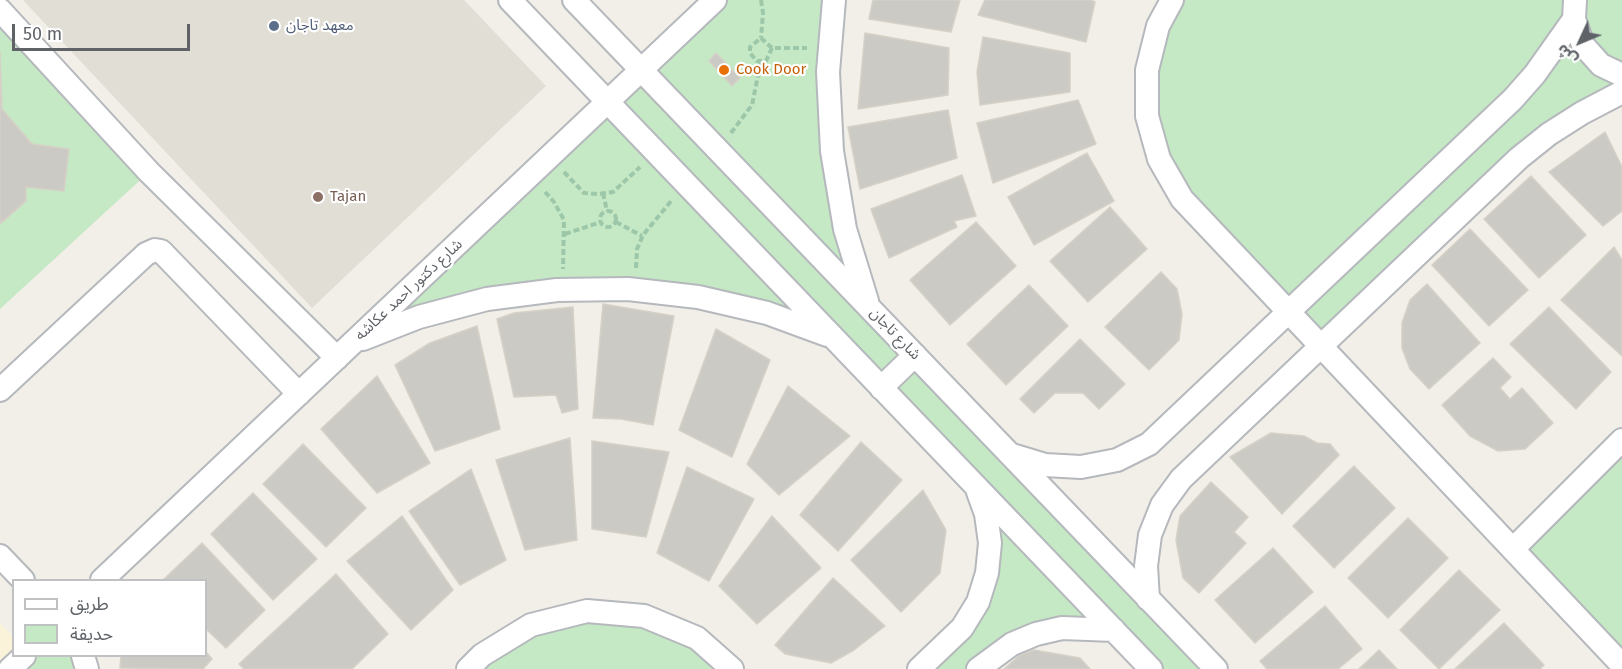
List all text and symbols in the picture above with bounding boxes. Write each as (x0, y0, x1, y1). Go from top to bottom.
scale bar (15, 12, 194, 50)
north arrow (1550, 12, 1610, 72)
place label: معهد تاجان (286, 17, 354, 35)
marker: معهد تاجان (267, 19, 281, 33)
text: 50 m (23, 23, 62, 45)
text: ش (1552, 40, 1581, 69)
place label: Cook Door (736, 61, 806, 79)
marker: Cook Door (717, 63, 731, 77)
place label: Tajan (330, 188, 366, 206)
marker: Tajan (311, 190, 325, 204)
street label: شارع دكتور احمد عكاشه (352, 236, 466, 344)
street label: شارع تاجان (866, 304, 924, 364)
legend (12, 579, 207, 657)
text: طريق (70, 593, 109, 615)
text: حديقة (70, 623, 113, 645)

